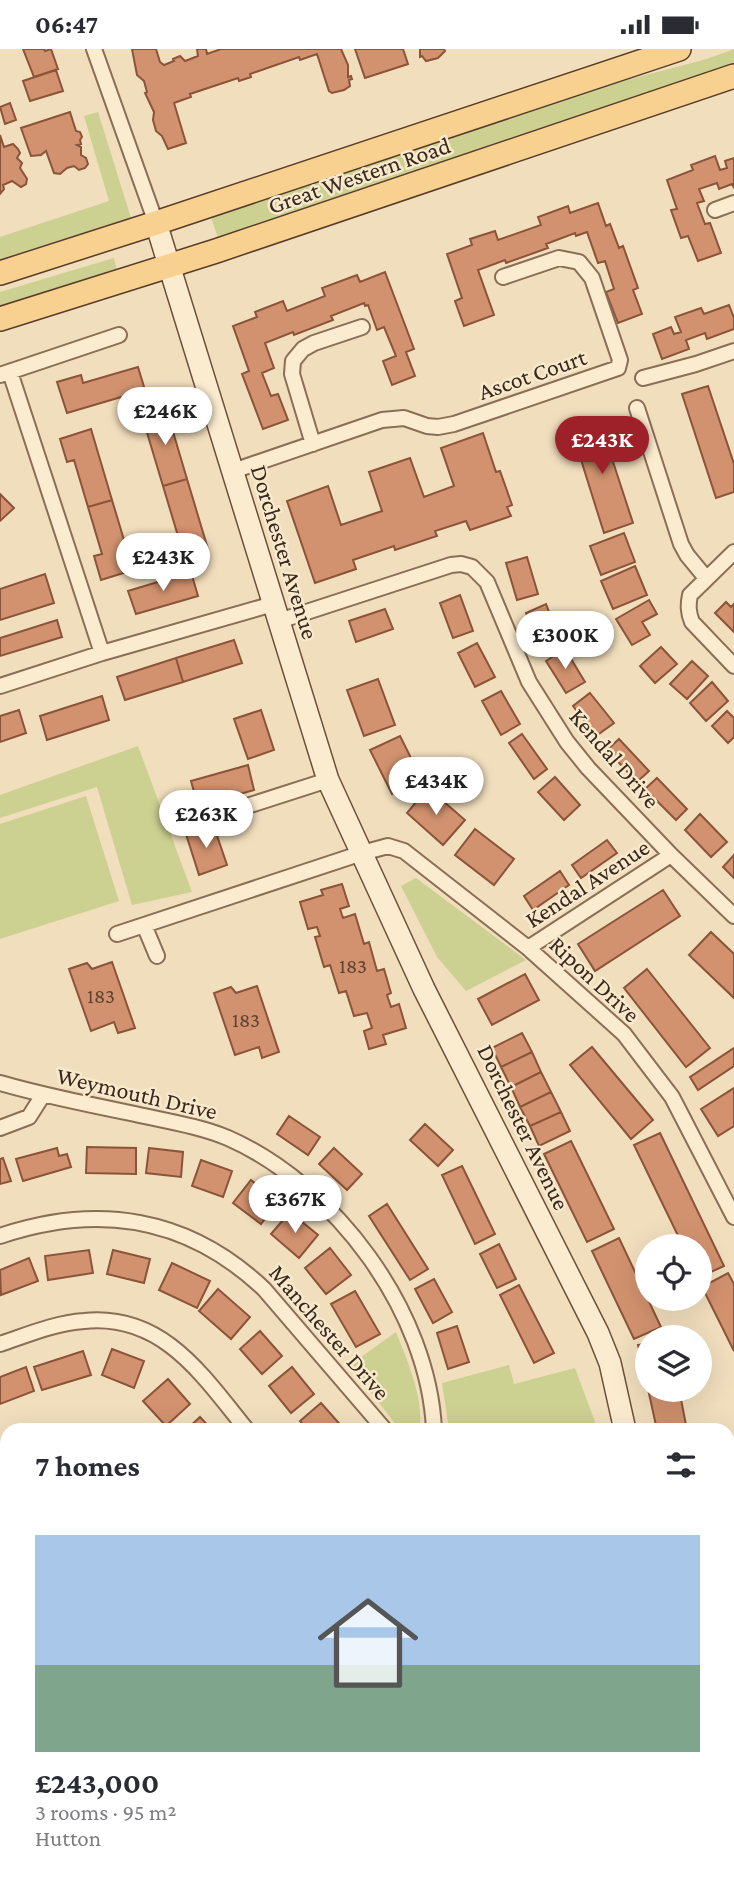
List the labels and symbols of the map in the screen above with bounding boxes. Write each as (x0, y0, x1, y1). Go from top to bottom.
street label: Great Western Road (264, 131, 454, 219)
street label: Ascot Court (474, 343, 591, 405)
pin: £246K (116, 387, 214, 447)
pin: £243K (553, 417, 651, 476)
street label: Dorchester Avenue (246, 462, 324, 642)
pin: £243K (114, 533, 212, 593)
pin: £300K (516, 611, 614, 671)
street label: Kendal Drive (564, 702, 666, 814)
pin: £434K (387, 757, 485, 817)
pin: £263K (157, 791, 255, 850)
street label: Kendal Avenue (520, 833, 654, 933)
street label: Ripon Drive (544, 930, 646, 1028)
house number: 183 (339, 954, 367, 978)
house number: 183 (87, 984, 115, 1008)
house number: 183 (232, 1008, 260, 1032)
street label: Dorchester Avenue (472, 1040, 576, 1214)
street label: Weymouth Drive (54, 1061, 220, 1125)
pin: £367K (246, 1175, 344, 1235)
street label: Manchester Drive (264, 1259, 396, 1405)

